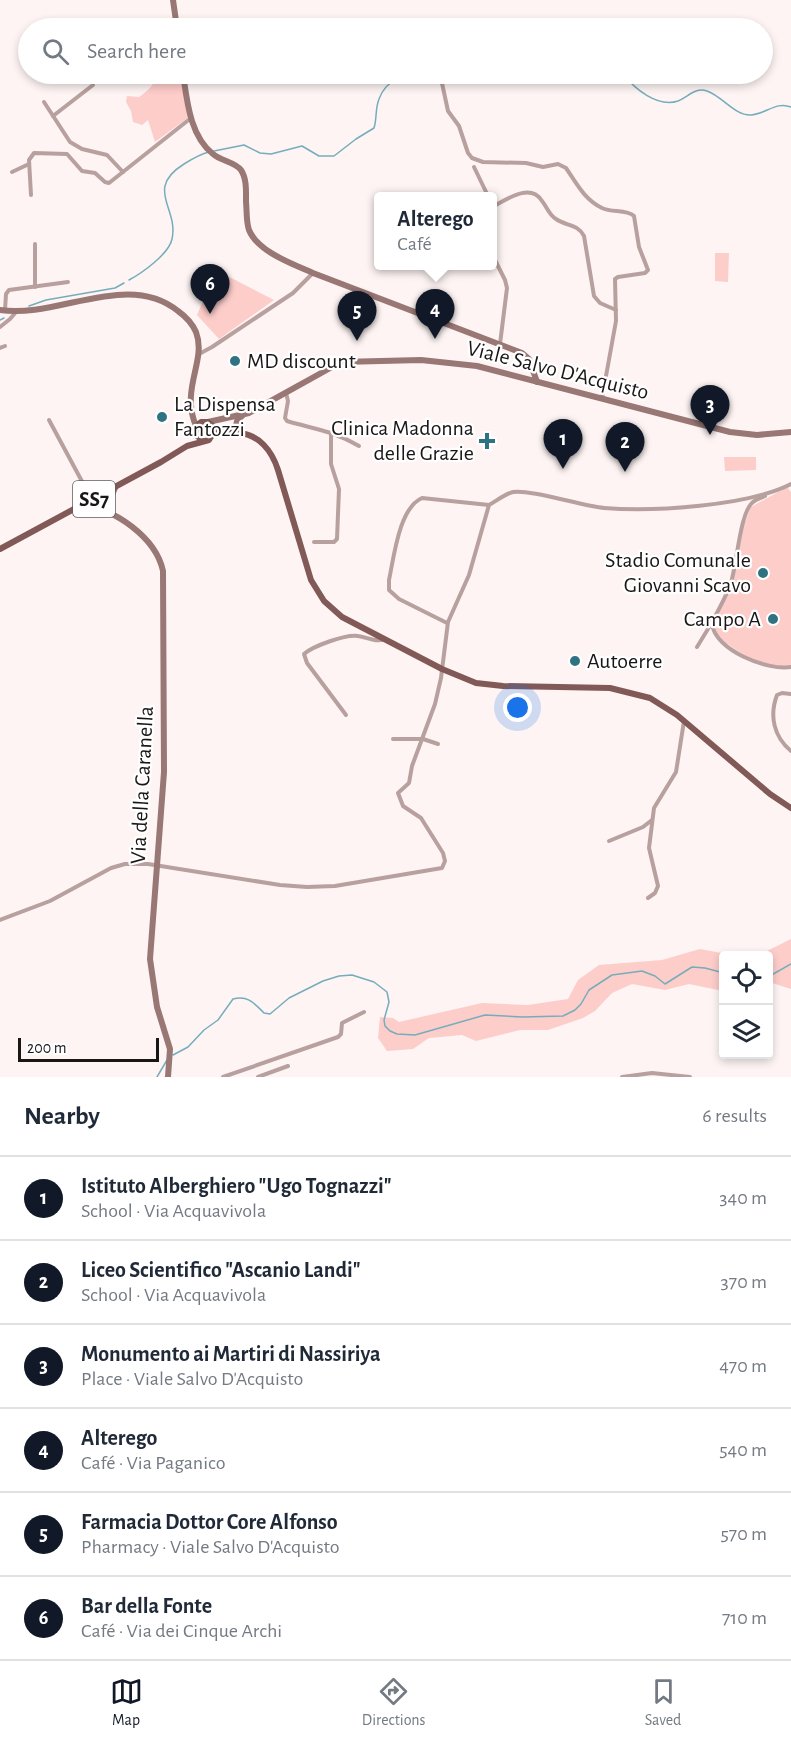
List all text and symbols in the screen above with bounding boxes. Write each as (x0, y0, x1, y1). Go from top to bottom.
search box (18, 18, 773, 84)
icon: search (39, 35, 72, 68)
text: Search here (87, 40, 186, 62)
popup (374, 192, 497, 270)
text: Alterego (397, 208, 474, 230)
text: Café (397, 234, 432, 254)
pin: 6 (190, 264, 230, 314)
pin: 4 (416, 290, 454, 339)
pin: 5 (338, 292, 376, 341)
street label: Viale Salvo D'Acquisto (465, 337, 651, 403)
place label: MD discount (247, 350, 356, 372)
marker: MD discount (228, 354, 242, 368)
pin: 3 (690, 386, 730, 435)
place label: La Dispensa Fantozzi (174, 393, 276, 440)
marker: La Dispensa Fantozzi (155, 410, 169, 424)
place label: Clinica Madonna delle Grazie (331, 417, 474, 464)
pin: 1 (544, 420, 582, 469)
pin: 2 (606, 422, 644, 472)
marker: Clinica Madonna delle Grazie (478, 432, 496, 450)
road number: SS7 (73, 481, 115, 517)
place label: Stadio Comunale Giovanni Scavo (605, 549, 751, 596)
marker: Stadio Comunale Giovanni Scavo (756, 566, 770, 580)
place label: Campo A (684, 608, 761, 630)
marker: Campo A (766, 612, 780, 626)
place label: Autoerre (587, 650, 662, 672)
marker: Autoerre (568, 654, 582, 668)
your location (503, 693, 532, 722)
street label: Via della Caranella (127, 705, 157, 865)
map controls (719, 951, 773, 1059)
button: locate (719, 951, 773, 1005)
button: layers (719, 1005, 773, 1059)
scale bar (18, 1035, 159, 1062)
text: 200 m (27, 1040, 67, 1056)
text: Nearby (24, 1103, 100, 1129)
text: 6 results (702, 1106, 767, 1126)
text: Istituto Alberghiero "Ugo Tognazzi" (81, 1175, 392, 1197)
text: 1 (40, 1188, 47, 1208)
text: 340 m (719, 1188, 767, 1208)
text: School · Via Acquavivola (81, 1201, 266, 1221)
text: Liceo Scientifico "Ascanio Landi" (81, 1259, 361, 1281)
text: 2 (39, 1272, 48, 1292)
text: 370 m (721, 1272, 767, 1292)
text: School · Via Acquavivola (81, 1285, 266, 1305)
text: Monumento ai Martiri di Nassiriya (81, 1343, 381, 1365)
text: 3 (39, 1356, 48, 1376)
text: 470 m (719, 1356, 767, 1376)
text: Place · Viale Salvo D'Acquisto (81, 1369, 303, 1389)
text: Alterego (81, 1427, 157, 1449)
text: 4 (38, 1440, 49, 1460)
text: 540 m (719, 1440, 767, 1460)
text: Café · Via Paganico (81, 1453, 226, 1473)
text: Farmacia Dottor Core Alfonso (81, 1511, 338, 1533)
text: 5 (39, 1524, 48, 1544)
text: 570 m (720, 1524, 767, 1544)
text: Pharmacy · Viale Salvo D'Acquisto (81, 1537, 339, 1557)
text: Bar della Fonte (81, 1595, 212, 1617)
text: 6 (39, 1608, 48, 1628)
text: 710 m (722, 1608, 767, 1628)
text: Café · Via dei Cinque Archi (81, 1621, 282, 1641)
tab: Map (110, 1675, 143, 1730)
tab: Directions (362, 1675, 426, 1730)
tab: Saved (645, 1675, 681, 1730)

